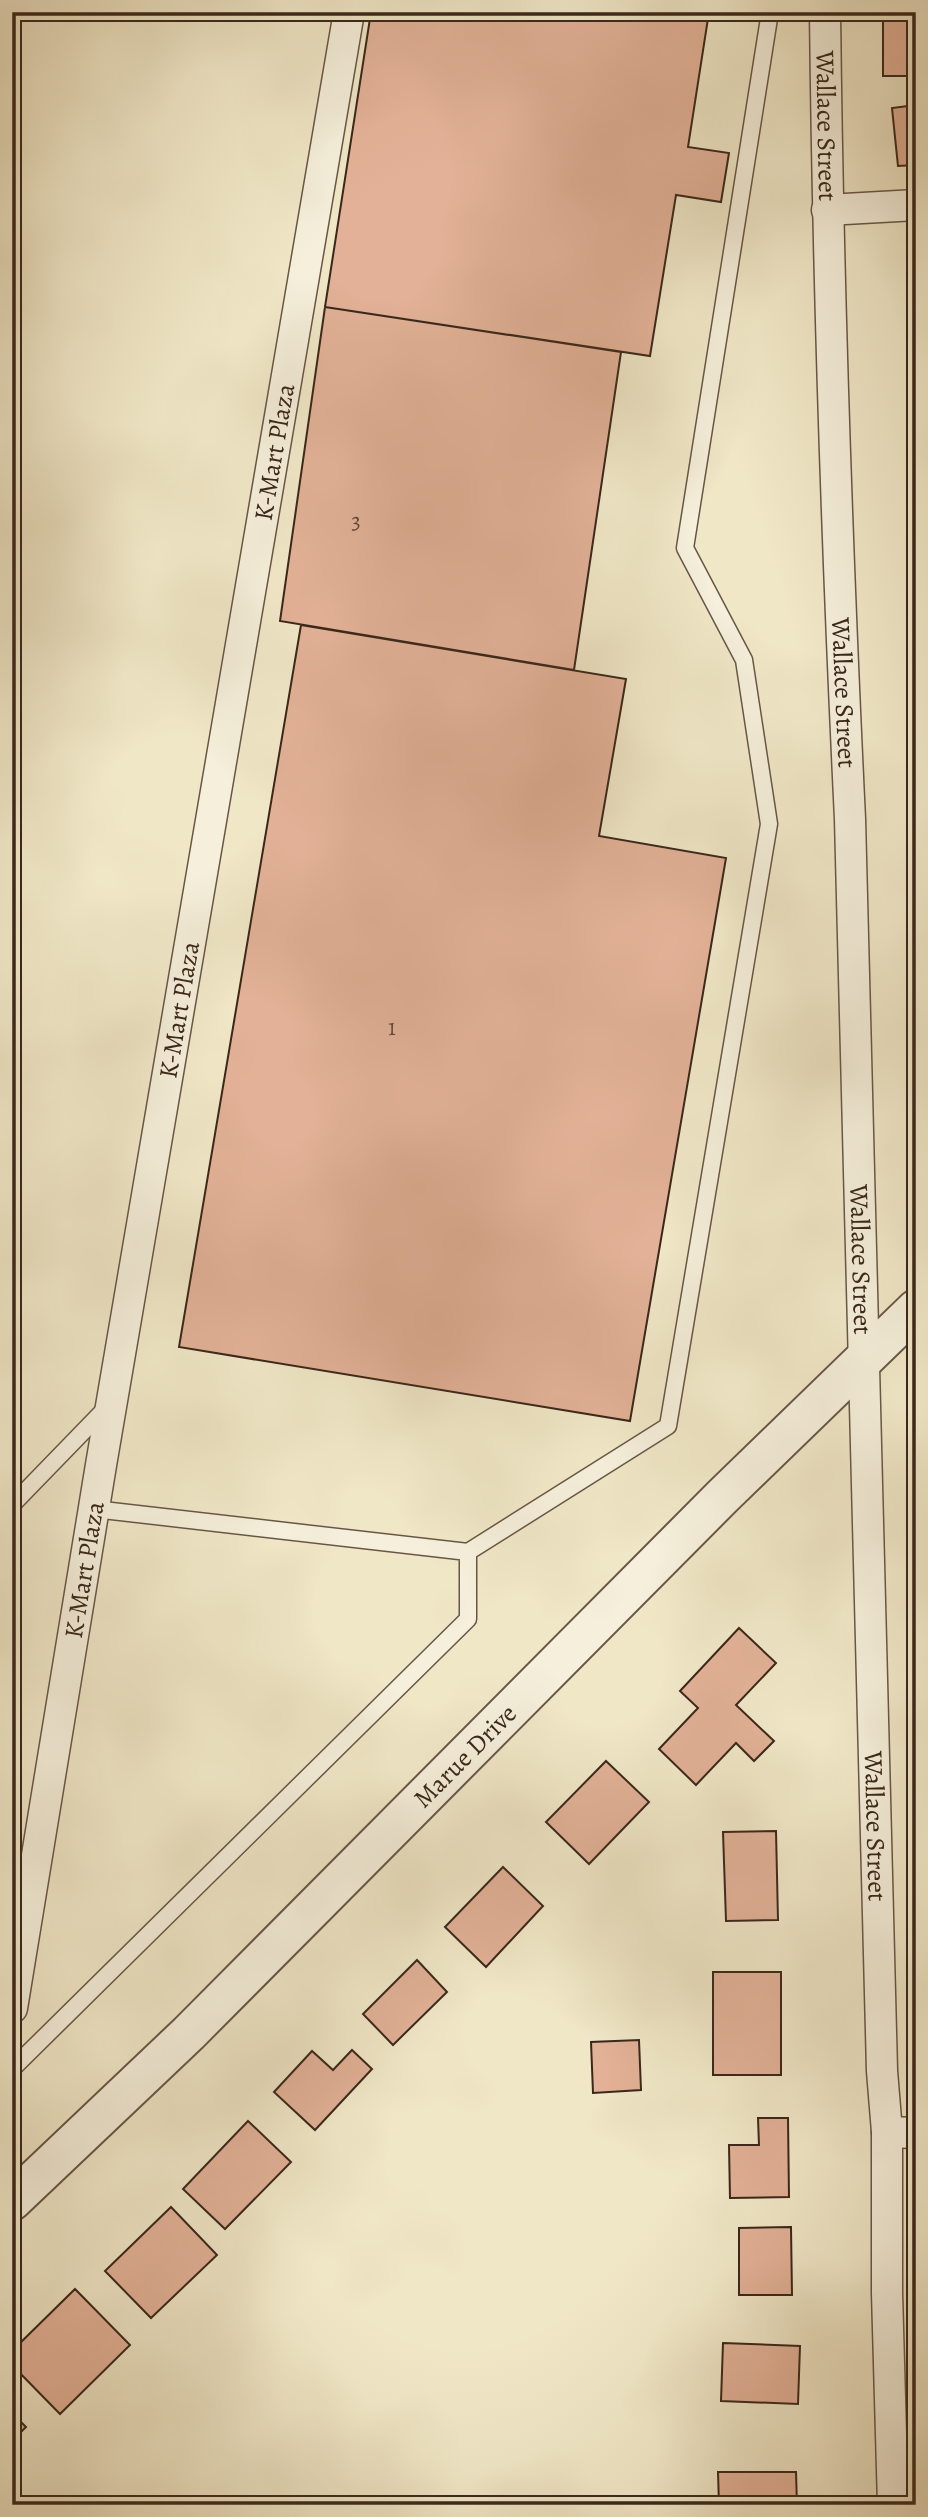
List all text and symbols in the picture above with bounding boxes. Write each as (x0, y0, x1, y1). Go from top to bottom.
street label: Wallace Street (807, 49, 845, 202)
street label: K-Mart Plaza (246, 381, 303, 523)
house number: 3 (351, 506, 361, 537)
street label: Wallace Street (823, 616, 865, 769)
street label: K-Mart Plaza (150, 939, 208, 1081)
house number: 1 (388, 1012, 396, 1043)
street label: Wallace Street (841, 1183, 880, 1336)
street label: K-Mart Plaza (56, 1499, 113, 1641)
street label: Marue Drive (406, 1697, 524, 1816)
street label: Wallace Street (856, 1750, 895, 1902)

